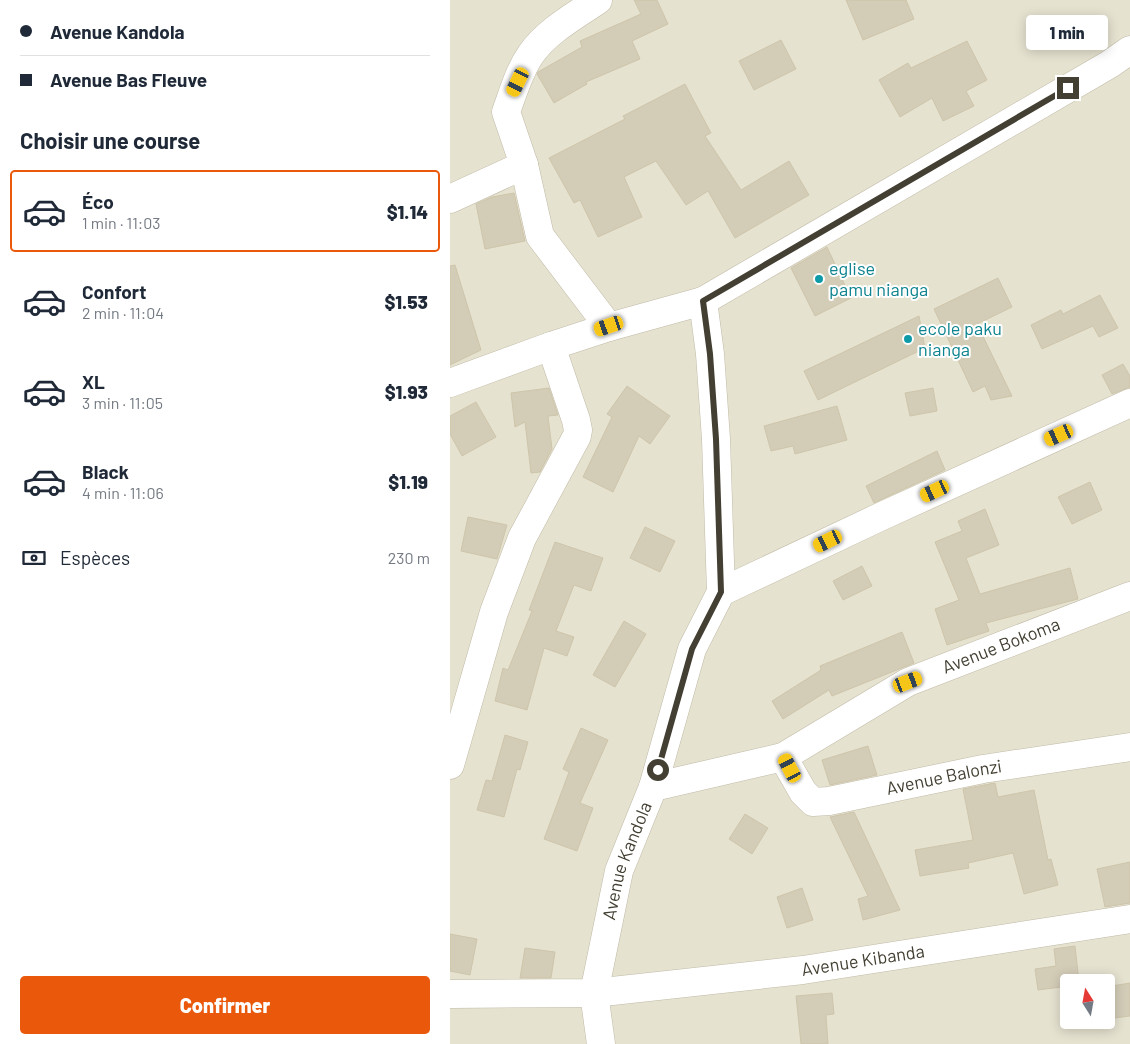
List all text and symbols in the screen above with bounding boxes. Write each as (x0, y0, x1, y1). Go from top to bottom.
callout: 1 min (1027, 16, 1109, 51)
text: Avenue Kandola (50, 20, 185, 43)
text: 1 min (1049, 23, 1085, 42)
car (504, 65, 531, 99)
text: Avenue Bas Fleuve (50, 68, 207, 91)
route end (1057, 77, 1079, 99)
text: Choisir une course (20, 127, 200, 153)
icon: car (22, 189, 67, 234)
text: Éco (82, 190, 114, 213)
text: $1.14 (387, 200, 428, 223)
text: 1 min · 11:03 (82, 213, 160, 232)
place label: eglise pamu nianga (829, 257, 928, 300)
marker: eglise pamu nianga (813, 273, 825, 285)
icon: car (22, 279, 67, 324)
text: Confort (82, 280, 146, 303)
text: $1.53 (384, 290, 428, 313)
text: 2 min · 11:04 (82, 303, 164, 322)
car (592, 314, 625, 338)
place label: ecole paku nianga (918, 317, 1002, 360)
marker: ecole paku nianga (902, 333, 914, 345)
icon: car (22, 369, 67, 414)
text: XL (82, 370, 105, 393)
text: $1.93 (385, 380, 428, 403)
text: 3 min · 11:05 (82, 393, 163, 412)
car (1042, 422, 1075, 448)
icon: car (22, 459, 67, 504)
text: Black (82, 460, 129, 483)
text: $1.19 (388, 470, 428, 493)
car (918, 478, 951, 504)
text: 4 min · 11:06 (82, 483, 164, 502)
car (811, 528, 844, 554)
icon: cash (20, 544, 48, 572)
text: Espèces (60, 546, 130, 569)
text: 230 m (388, 548, 430, 567)
street label: Avenue Bokoma (939, 612, 1063, 678)
car (891, 670, 924, 694)
car (776, 751, 803, 785)
street label: Avenue Balonzi (884, 754, 1003, 799)
route start (647, 759, 669, 781)
street label: Avenue Kandola (597, 798, 656, 922)
street label: Avenue Kibanda (800, 939, 926, 980)
north arrow (1060, 974, 1115, 1029)
map controls (1060, 974, 1115, 1029)
button: Confirmer (20, 976, 430, 1034)

